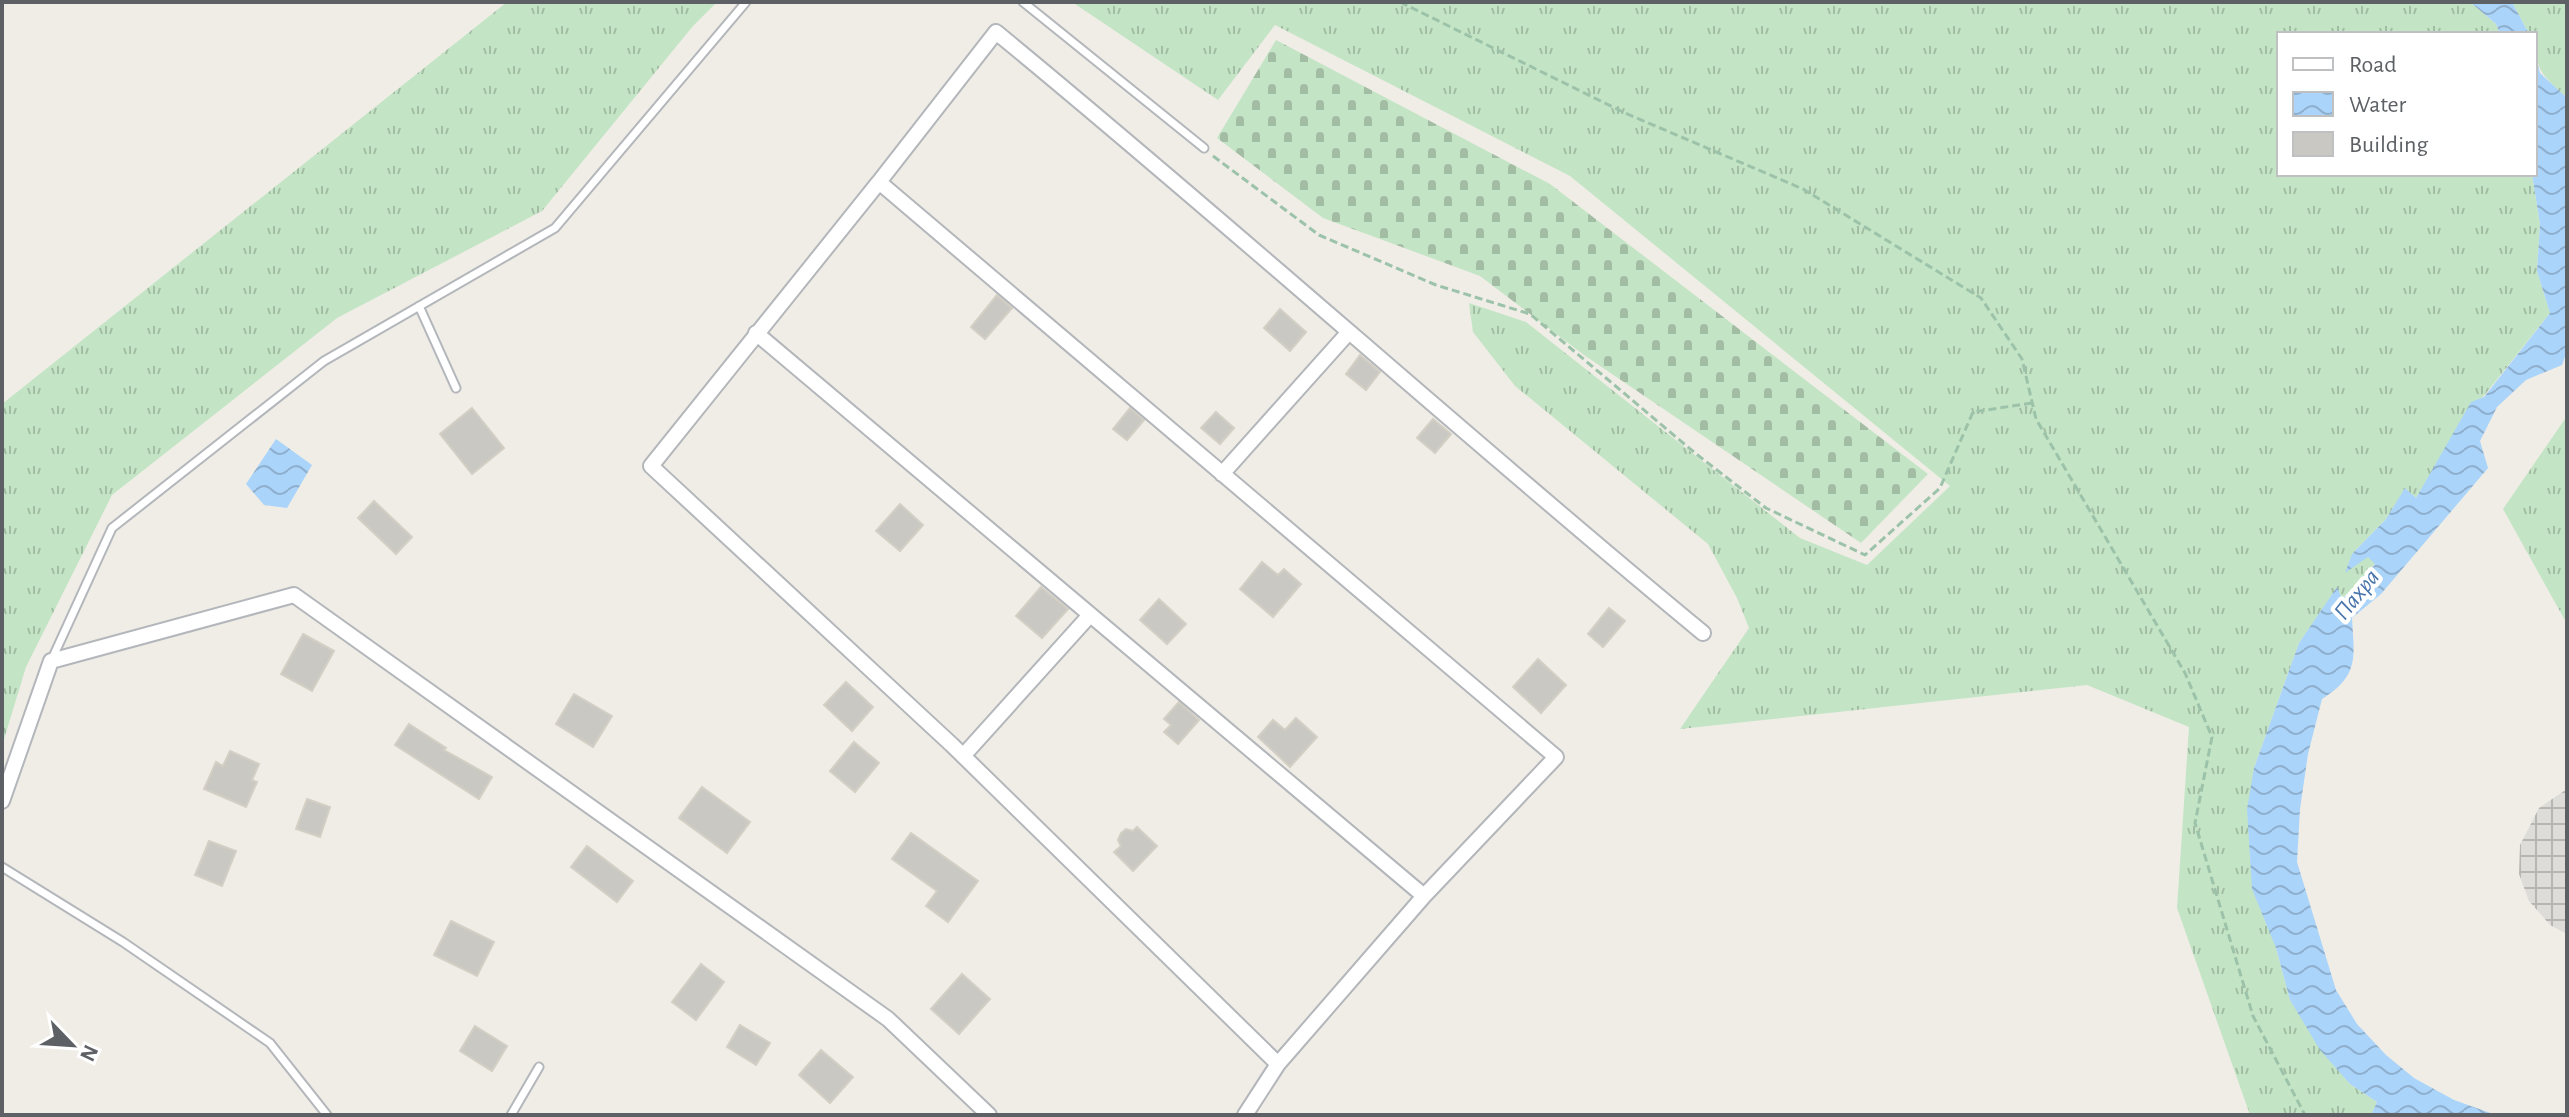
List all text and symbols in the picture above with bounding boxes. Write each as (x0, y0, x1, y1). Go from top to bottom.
legend (2277, 32, 2537, 176)
text: Road (2349, 53, 2397, 77)
text: Water (2349, 93, 2407, 117)
text: Building (2349, 133, 2428, 157)
water label: Пахра (2330, 565, 2384, 625)
north arrow (32, 1005, 112, 1085)
text: N (76, 1041, 102, 1065)

